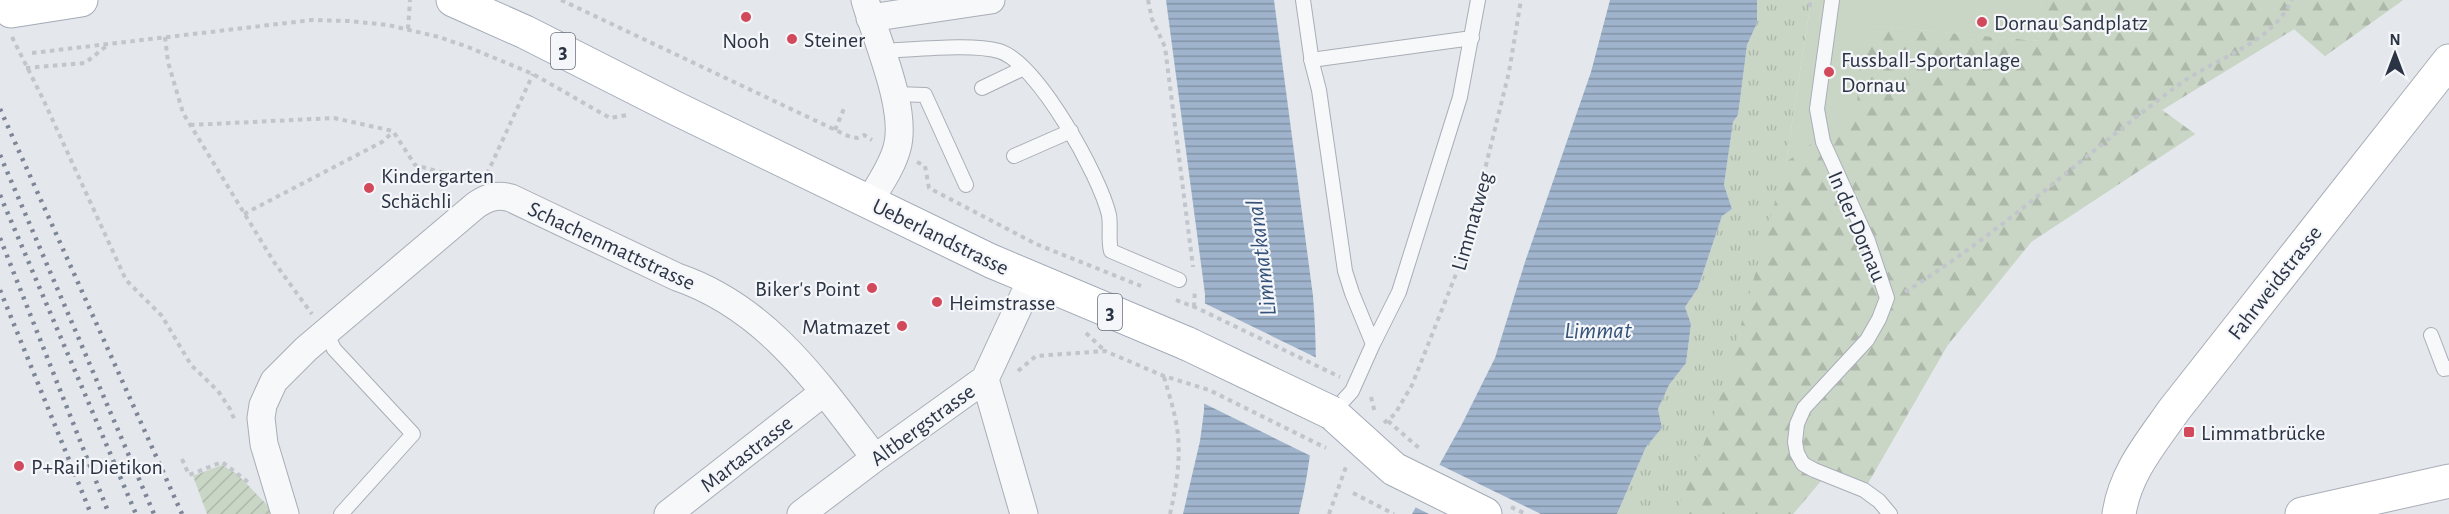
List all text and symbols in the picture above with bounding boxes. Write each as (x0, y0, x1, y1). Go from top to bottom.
marker: Nooh (739, 10, 753, 24)
place label: Dornau Sandplatz (1994, 12, 2148, 34)
marker: Dornau Sandplatz (1975, 15, 1989, 29)
north arrow (2365, 24, 2425, 84)
place label: Steiner (804, 29, 865, 51)
place label: Nooh (722, 30, 770, 52)
marker: Steiner (785, 32, 799, 46)
text: N (2389, 32, 2401, 48)
road number: 3 (551, 33, 575, 69)
place label: Fussball-Sportanlage Dornau (1841, 49, 2020, 96)
marker: Fussball-Sportanlage Dornau (1822, 65, 1836, 79)
place label: Kindergarten Schächli (381, 165, 494, 212)
street label: In der Dornau (1824, 168, 1890, 285)
street label: Limmatweg (1447, 169, 1497, 273)
marker: Kindergarten Schächli (362, 181, 376, 195)
street label: Ueberlandstrasse (869, 194, 1012, 279)
street label: Schachenmattstrasse (525, 198, 699, 294)
water label: Limmatkanal (1243, 198, 1281, 317)
street label: Fahrweidstrasse (2224, 222, 2326, 344)
place label: Biker's Point (755, 278, 860, 300)
marker: Biker's Point (865, 281, 879, 295)
place label: Heimstrasse (949, 292, 1055, 314)
road number: 3 (1098, 294, 1122, 330)
marker: Heimstrasse (930, 295, 944, 309)
place label: Matmazet (802, 316, 890, 338)
marker: Matmazet (895, 319, 909, 333)
water label: Limmat (1564, 319, 1632, 343)
street label: Altbergstrasse (866, 380, 979, 470)
street label: Martastrasse (696, 411, 797, 496)
place label: Limmatbrücke (2201, 422, 2325, 444)
marker: Limmatbrücke (2182, 425, 2196, 439)
place label: P+Rail Dietikon (31, 456, 163, 478)
marker: P+Rail Dietikon (12, 459, 26, 473)

